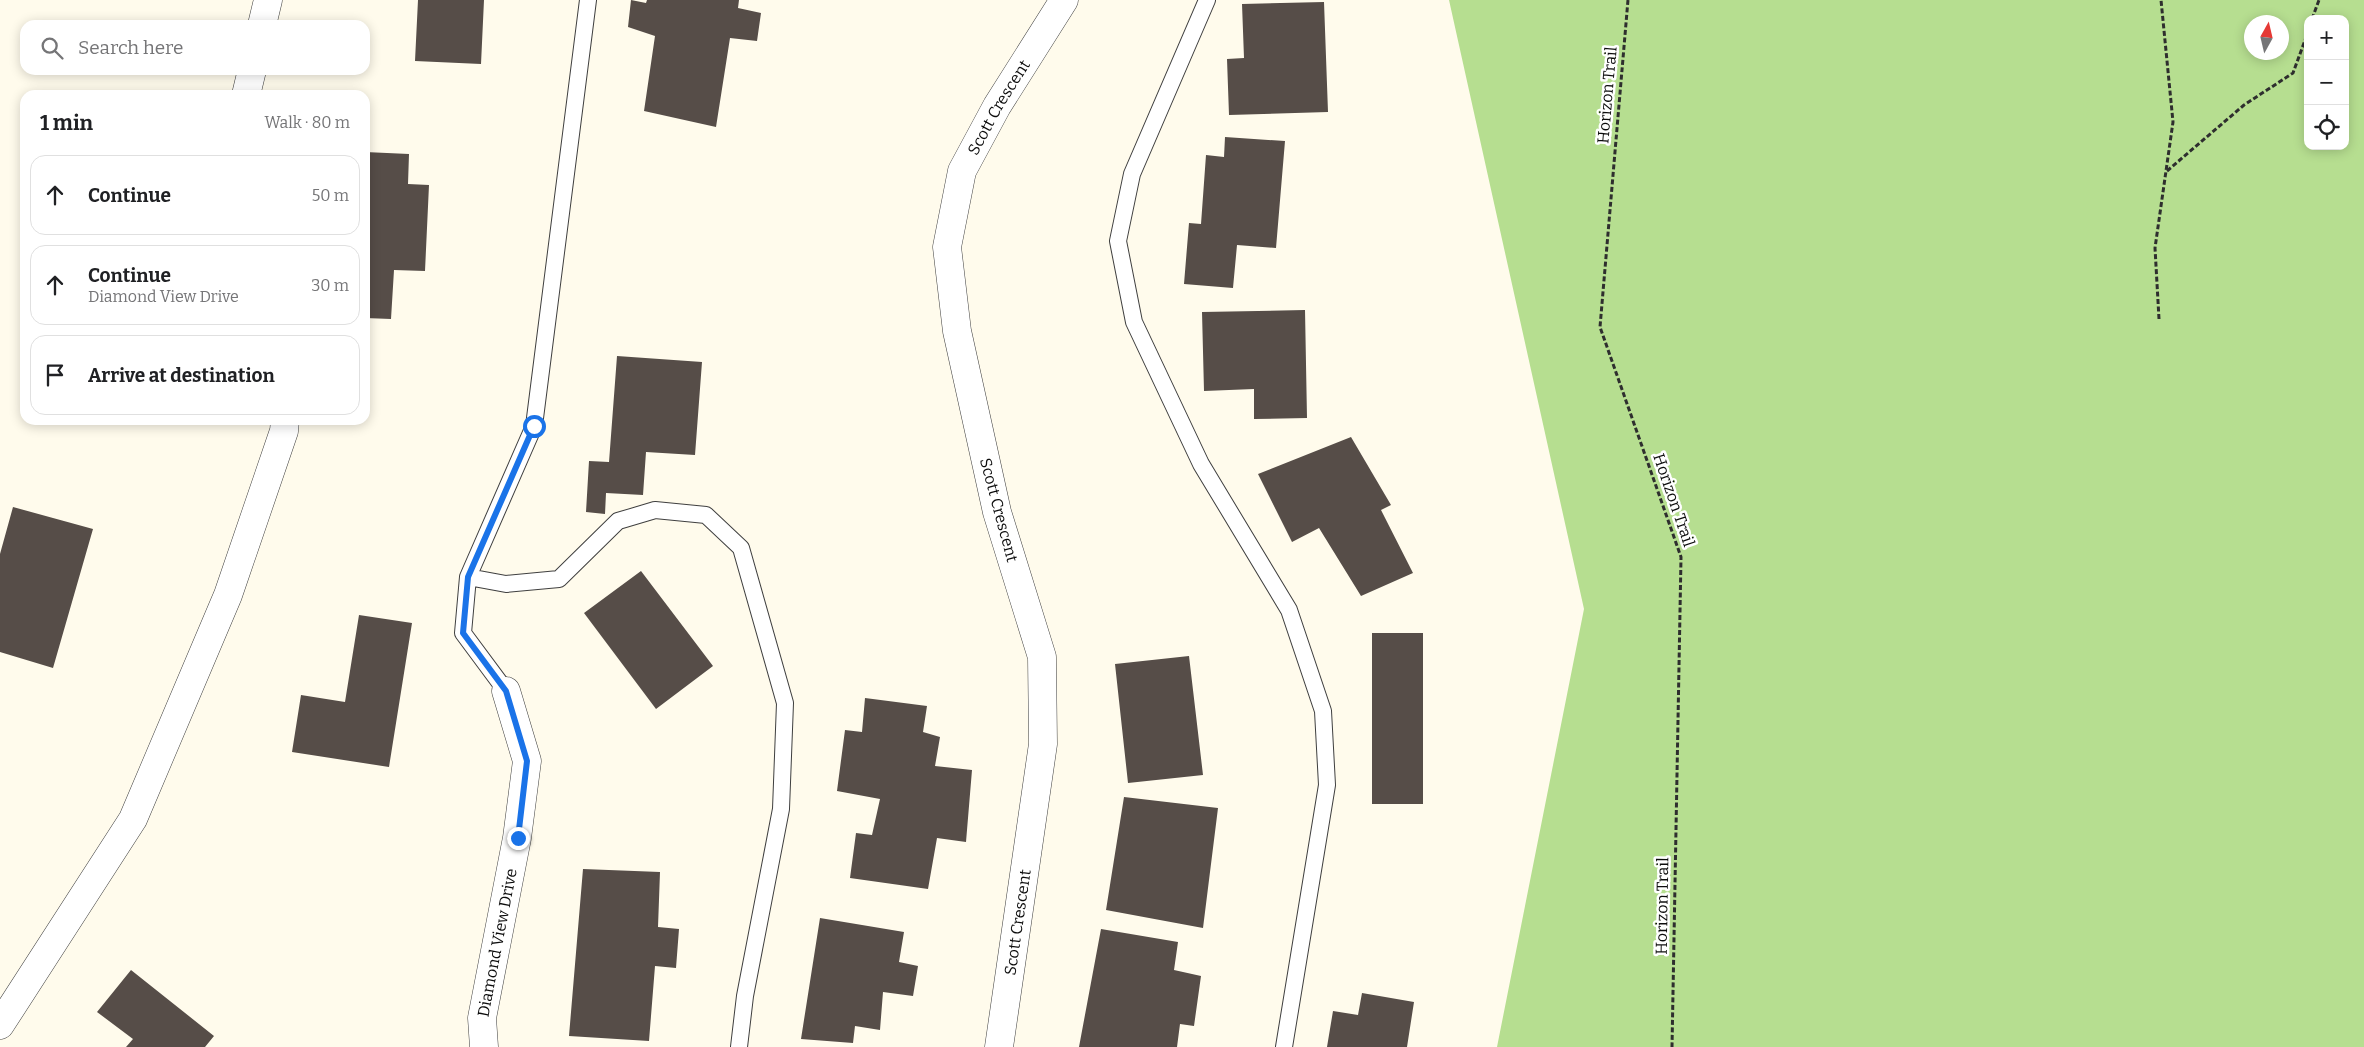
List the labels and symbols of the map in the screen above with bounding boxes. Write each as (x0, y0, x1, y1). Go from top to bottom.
north arrow (2244, 15, 2289, 60)
street label: Horizon Trail (1593, 45, 1621, 144)
street label: Scott Crescent (963, 56, 1034, 158)
route start (523, 415, 546, 438)
street label: Horizon Trail (1649, 451, 1699, 549)
street label: Scott Crescent (976, 456, 1022, 564)
route end (507, 827, 530, 850)
street label: Horizon Trail (1652, 857, 1672, 955)
street label: Diamond View Drive (473, 867, 520, 1018)
street label: Scott Crescent (1000, 868, 1034, 977)

